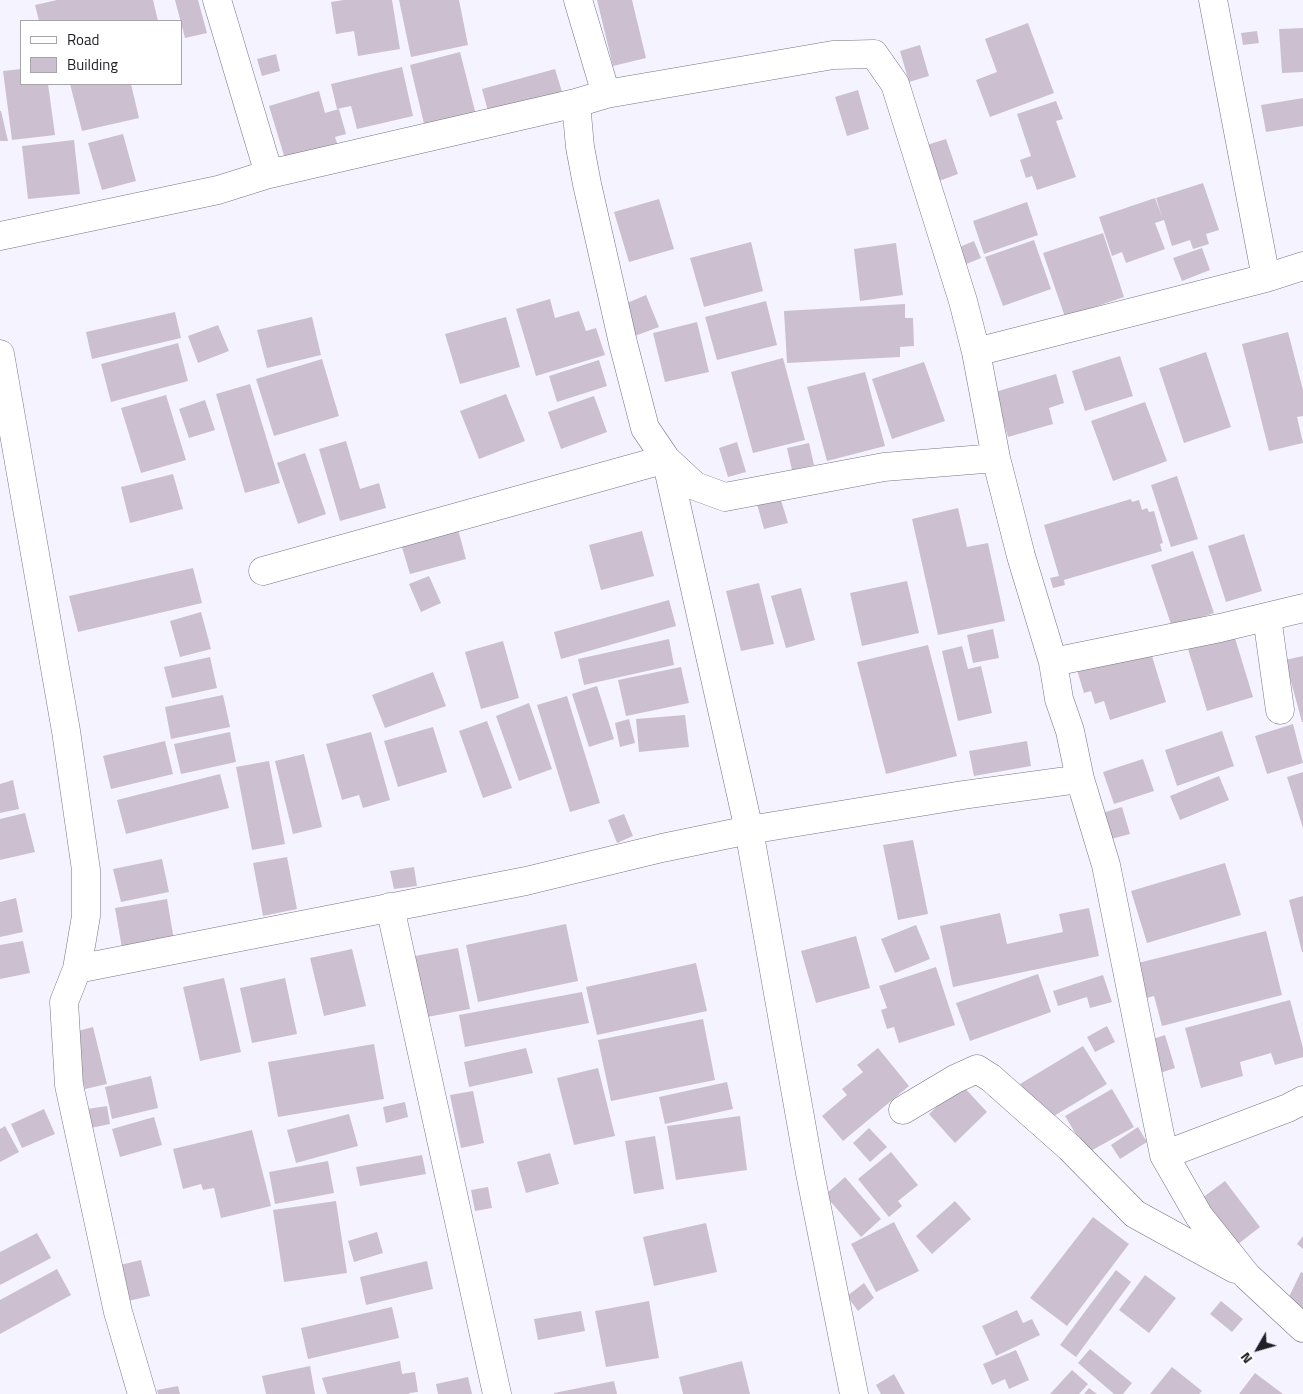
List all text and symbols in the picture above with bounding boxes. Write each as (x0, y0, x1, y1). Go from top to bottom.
legend (20, 20, 182, 85)
text: Road (67, 28, 99, 51)
text: Building (67, 53, 118, 76)
north arrow (1233, 1324, 1283, 1374)
text: N (1235, 1348, 1257, 1369)

